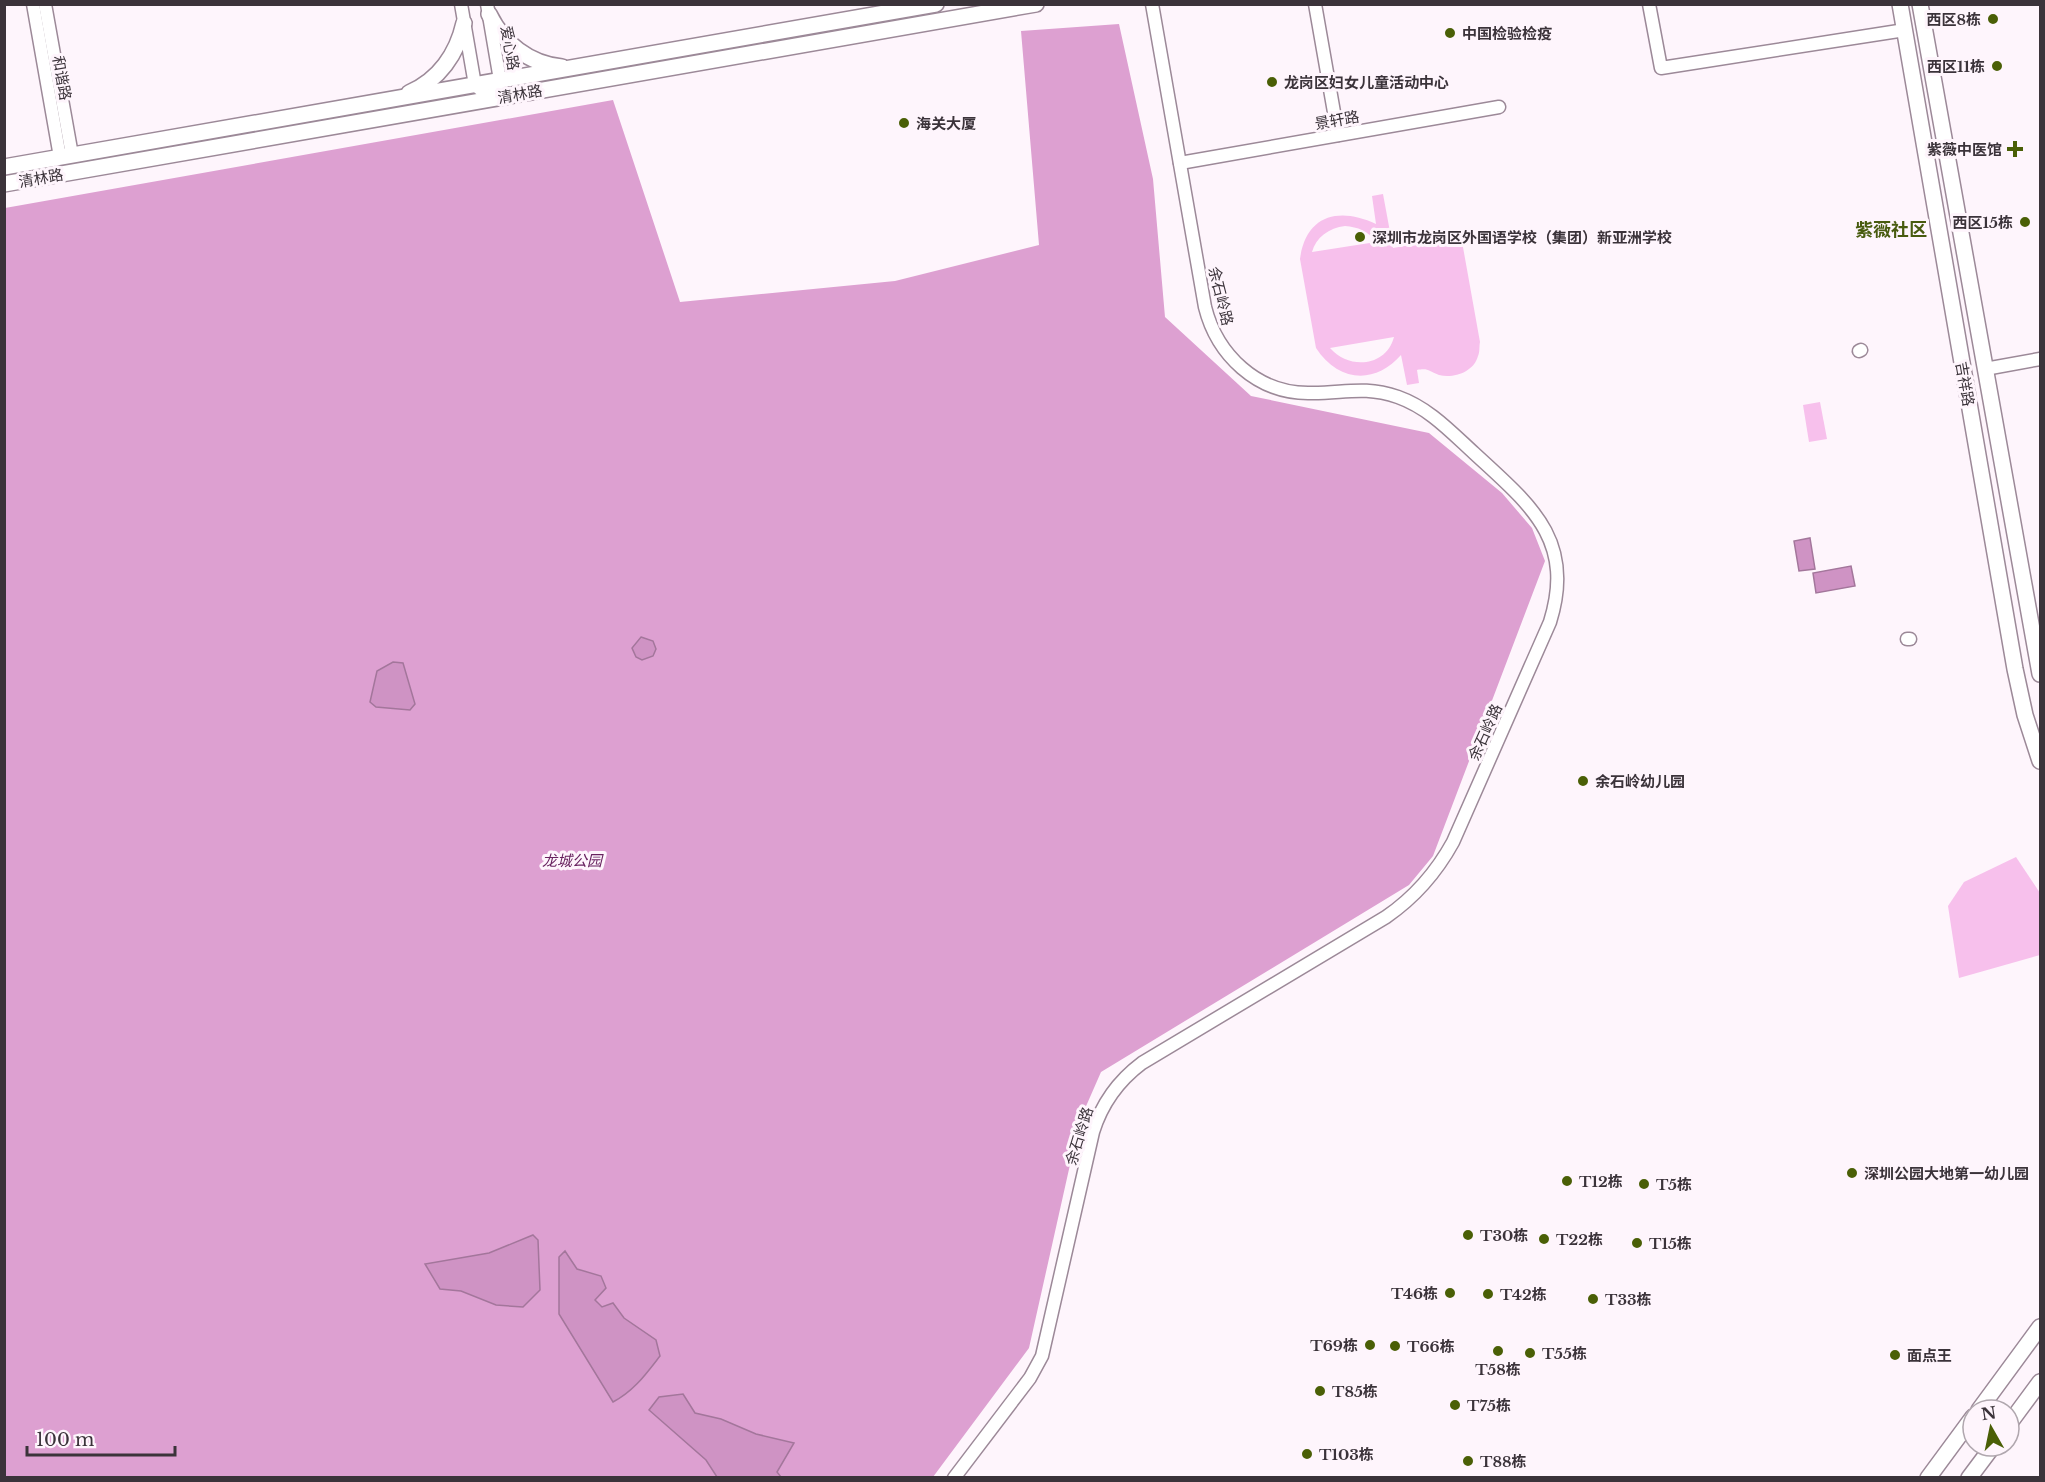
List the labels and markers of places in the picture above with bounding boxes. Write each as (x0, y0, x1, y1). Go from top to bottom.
place label: 西区8栋 (1926, 10, 1981, 29)
marker: 西区8栋 (1986, 12, 2000, 26)
place label: 中国检验检疫 (1462, 24, 1552, 43)
marker: 中国检验检疫 (1443, 26, 1457, 40)
place label: 西区11栋 (1927, 57, 1985, 76)
marker: 西区11栋 (1990, 59, 2004, 73)
place label: 龙岗区妇女儿童活动中心 (1284, 73, 1449, 92)
marker: 龙岗区妇女儿童活动中心 (1265, 75, 1279, 89)
place label: 海关大厦 (916, 114, 976, 133)
marker: 海关大厦 (897, 116, 911, 130)
place label: 紫薇中医馆 (1927, 140, 2002, 159)
marker: 紫薇中医馆 (2006, 140, 2024, 158)
place label: 西区15栋 (1953, 213, 2013, 232)
marker: 西区15栋 (2018, 215, 2032, 229)
place label: 深圳市龙岗区外国语学校（集团）新亚洲学校 (1372, 228, 1672, 247)
marker: 深圳市龙岗区外国语学校（集团）新亚洲学校 (1353, 230, 1367, 244)
place label: 余石岭幼儿园 (1595, 772, 1685, 791)
marker: 余石岭幼儿园 (1576, 774, 1590, 788)
place label: 深圳公园大地第一幼儿园 (1864, 1164, 2029, 1183)
marker: 深圳公园大地第一幼儿园 (1845, 1166, 1859, 1180)
place label: T12栋 (1579, 1172, 1623, 1191)
marker: T12栋 (1560, 1174, 1574, 1188)
place label: T5栋 (1656, 1175, 1692, 1194)
marker: T5栋 (1637, 1177, 1651, 1191)
place label: T30栋 (1480, 1226, 1528, 1245)
marker: T30栋 (1461, 1228, 1475, 1242)
place label: T22栋 (1556, 1230, 1603, 1249)
marker: T22栋 (1537, 1232, 1551, 1246)
place label: T15栋 (1649, 1234, 1692, 1253)
marker: T15栋 (1630, 1236, 1644, 1250)
place label: T46栋 (1391, 1284, 1438, 1303)
place label: T42栋 (1500, 1285, 1547, 1304)
marker: T46栋 (1443, 1286, 1457, 1300)
marker: T42栋 (1481, 1287, 1495, 1301)
place label: T33栋 (1605, 1290, 1652, 1309)
marker: T33栋 (1586, 1292, 1600, 1306)
place label: T69栋 (1310, 1336, 1358, 1355)
place label: T66栋 (1407, 1337, 1455, 1356)
marker: T69栋 (1363, 1338, 1377, 1352)
marker: T66栋 (1388, 1339, 1402, 1353)
marker: T58栋 (1491, 1344, 1505, 1358)
place label: T55栋 (1542, 1344, 1587, 1363)
marker: T55栋 (1523, 1346, 1537, 1360)
place label: 面点王 (1907, 1346, 1952, 1365)
marker: 面点王 (1888, 1348, 1902, 1362)
place label: T58栋 (1475, 1360, 1521, 1379)
place label: T85栋 (1332, 1382, 1378, 1401)
marker: T85栋 (1313, 1384, 1327, 1398)
place label: T75栋 (1467, 1396, 1511, 1415)
marker: T75栋 (1448, 1398, 1462, 1412)
place label: T103栋 (1319, 1445, 1374, 1464)
marker: T103栋 (1300, 1447, 1314, 1461)
place label: T88栋 (1480, 1452, 1526, 1471)
marker: T88栋 (1461, 1454, 1475, 1468)

